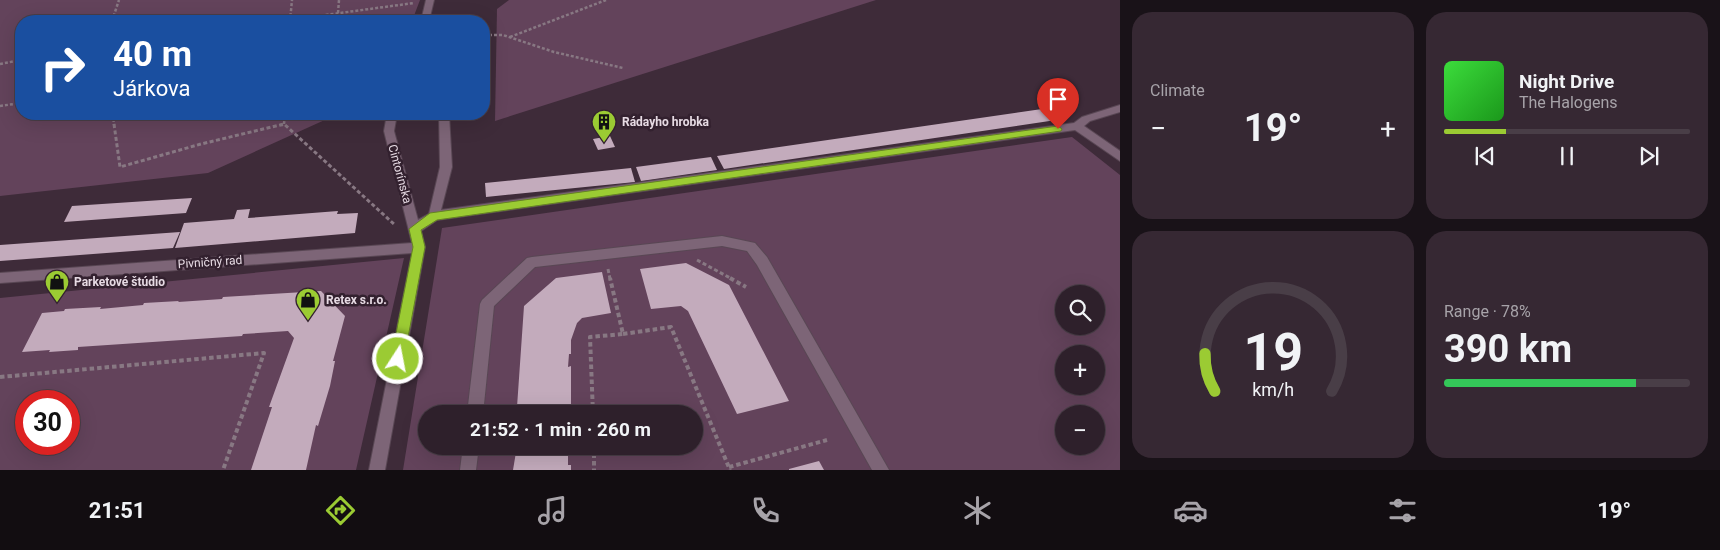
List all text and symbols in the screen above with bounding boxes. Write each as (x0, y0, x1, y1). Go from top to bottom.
text: 40 m (113, 34, 192, 75)
icon: right (30, 35, 95, 100)
text: Night Drive (1519, 70, 1614, 93)
text: Járkova (113, 76, 191, 101)
pin (1037, 78, 1079, 129)
text: Climate (1150, 81, 1205, 100)
icon: arrive (1044, 85, 1072, 113)
text: The Halogens (1519, 93, 1618, 112)
text: 19° (1244, 106, 1302, 150)
building icon: Rádayho hrobka (591, 109, 617, 143)
text: − (1150, 112, 1166, 145)
text: + (1380, 112, 1396, 145)
place label: Rádayho hrobka (622, 115, 710, 129)
icon: previous (1471, 142, 1499, 170)
icon: pause (1553, 142, 1581, 170)
icon: next (1635, 142, 1663, 170)
street label: Cintorínska (385, 143, 415, 205)
street label: Pivničný rad (177, 253, 243, 271)
shop icon: Parketové štúdio (44, 269, 70, 303)
place label: Parketové štúdio (74, 275, 165, 289)
map controls (1055, 285, 1105, 455)
button: search (1055, 285, 1105, 335)
shop icon: Retex s.r.o. (295, 287, 321, 321)
place label: Retex s.r.o. (326, 293, 387, 307)
text: Range · 78% (1444, 302, 1531, 321)
text: 19 (1243, 322, 1303, 383)
text: 390 km (1444, 327, 1572, 371)
position arrow (371, 332, 423, 384)
button: + (1055, 345, 1105, 395)
text: km/h (1252, 379, 1294, 400)
speed limit sign: 30 (15, 390, 80, 455)
button: − (1055, 405, 1105, 455)
text: 21:52 · 1 min · 260 m (470, 418, 651, 441)
icon: directions (323, 493, 358, 528)
icon: music (535, 493, 570, 528)
icon: phone (748, 493, 783, 528)
icon: climate (960, 493, 995, 528)
icon: car (1173, 493, 1208, 528)
icon: filters (1385, 493, 1420, 528)
text: 21:51 (89, 498, 145, 523)
text: 19° (1597, 498, 1631, 523)

